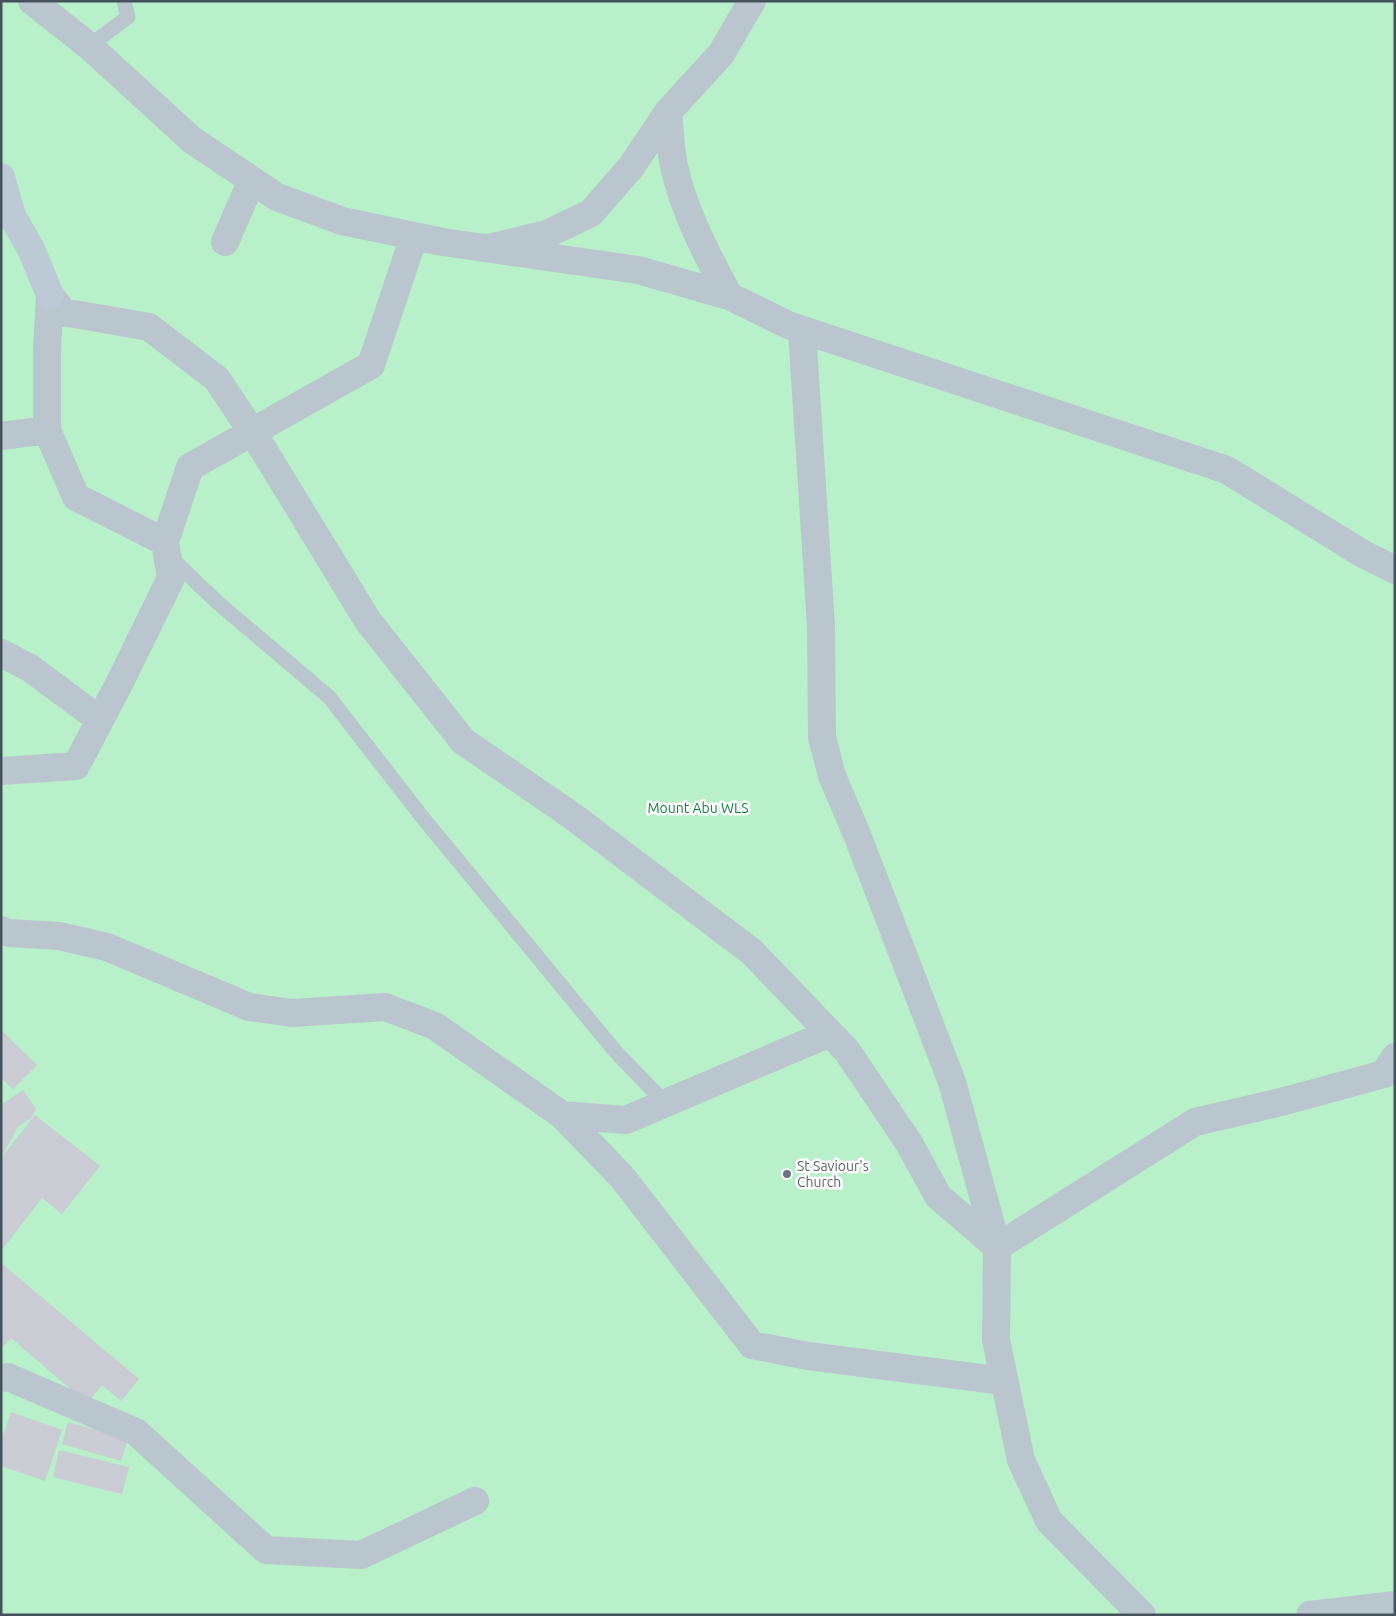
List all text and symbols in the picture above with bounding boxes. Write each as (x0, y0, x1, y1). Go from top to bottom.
park label: Mount Abu WLS (647, 800, 749, 816)
place label: St Saviour's Church (797, 1158, 869, 1190)
marker: St Saviour's Church (781, 1168, 793, 1180)

